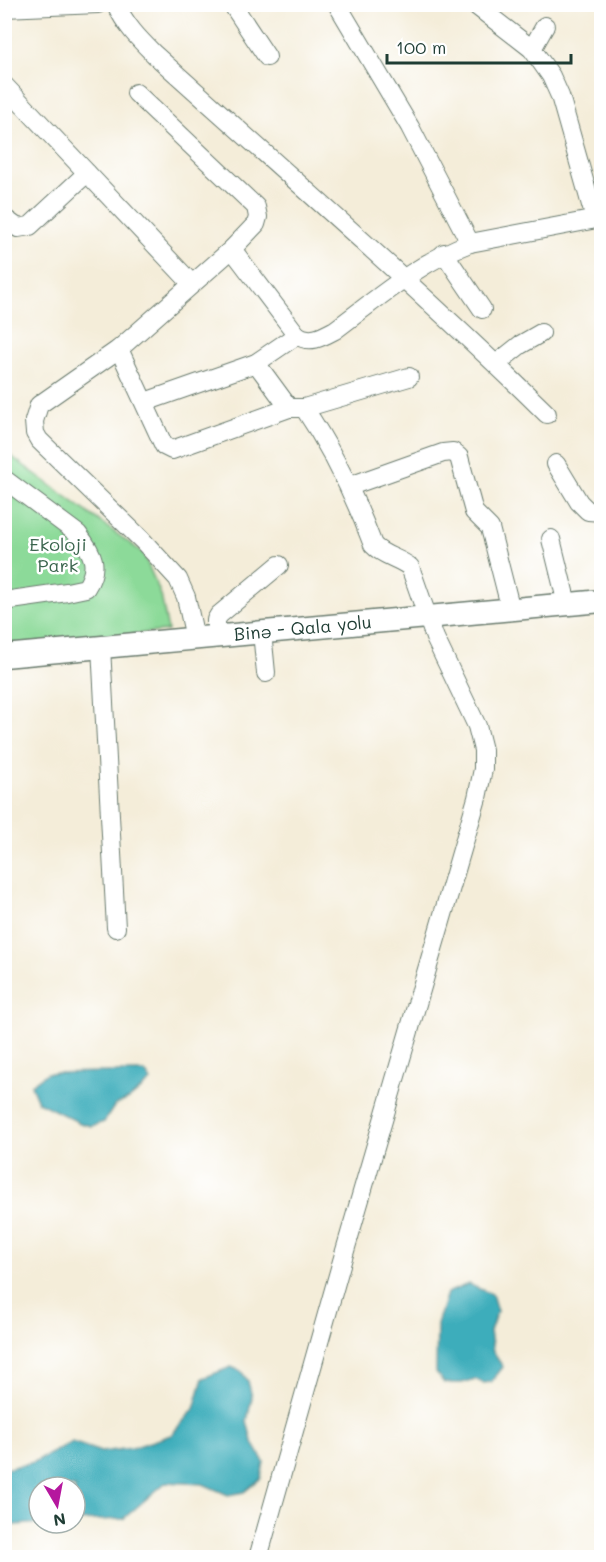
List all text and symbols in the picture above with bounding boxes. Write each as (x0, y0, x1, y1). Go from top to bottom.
scale bar (387, 27, 572, 65)
text: 100 m (396, 35, 446, 59)
park label: Ekoloji Park (29, 532, 87, 577)
street label: Binə - Qala yolu (233, 609, 373, 646)
north arrow (27, 1475, 87, 1535)
text: N (52, 1509, 68, 1532)

